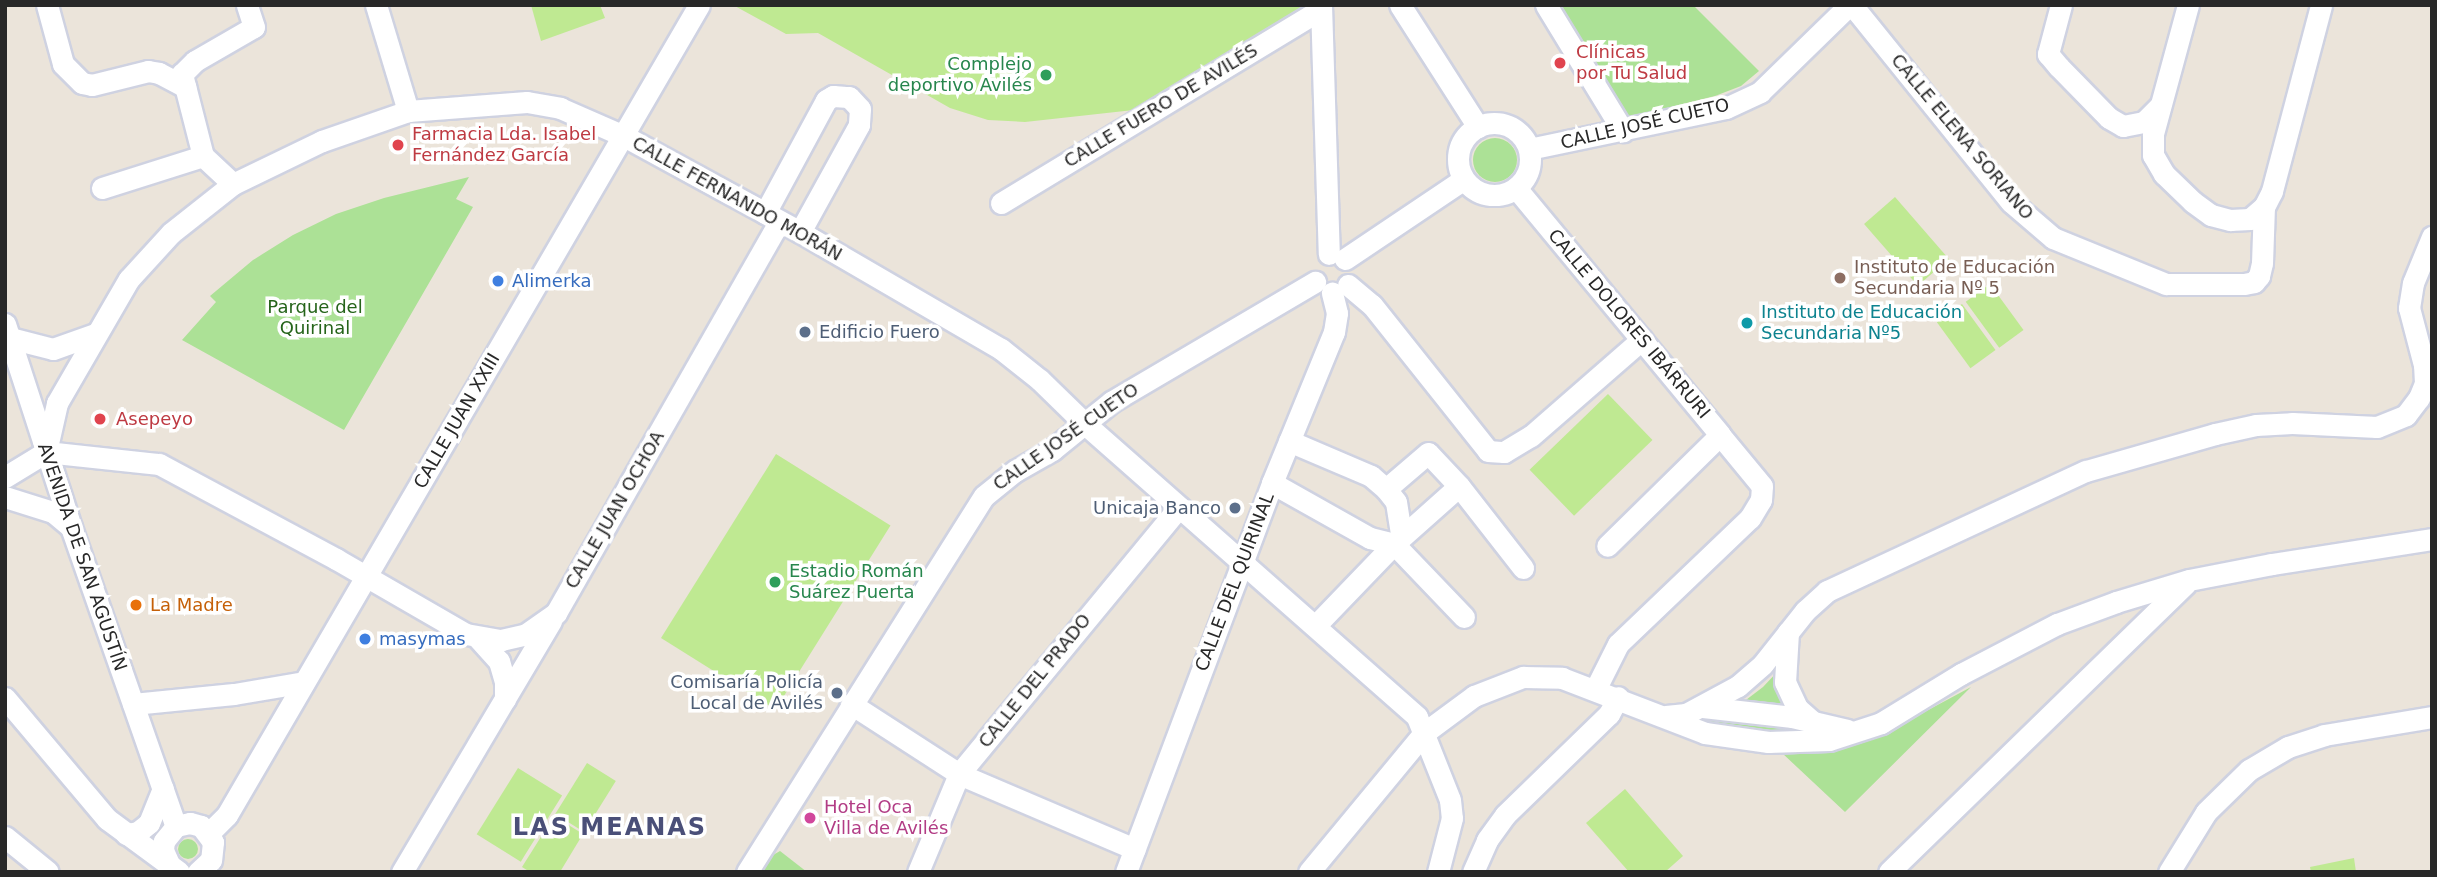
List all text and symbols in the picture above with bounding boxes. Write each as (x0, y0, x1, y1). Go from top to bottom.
street label: CALLE FUERO DE AVILÉS (1060, 40, 1262, 172)
place label: Clínicas por Tu Salud (1576, 42, 1687, 84)
street label: CALLE ELENA SORIANO (1886, 50, 2038, 224)
marker: Clínicas por Tu Salud (1550, 53, 1570, 73)
place label: Complejo deportivo Avilés (888, 54, 1032, 96)
marker: Complejo deportivo Avilés (1038, 67, 1054, 83)
street label: CALLE JOSÉ CUETO (1559, 94, 1731, 154)
place label: Farmacia Lda. Isabel Fernández García (412, 124, 596, 166)
street label: CALLE FERNANDO MORÁN (628, 132, 846, 266)
marker: Farmacia Lda. Isabel Fernández García (390, 137, 406, 153)
street label: CALLE DOLORES IBÁRRURI (1543, 225, 1715, 423)
place label: Instituto de Educación Secundaria Nº 5 (1854, 257, 2055, 300)
place label: Alimerka (512, 270, 591, 292)
marker: Instituto de Educación Secundaria Nº 5 (1832, 270, 1848, 286)
marker: Alimerka (490, 273, 506, 289)
park label: Parque del Quirinal (267, 297, 363, 340)
place label: Instituto de Educación Secundaria Nº5 (1761, 302, 1962, 344)
marker: Instituto de Educación Secundaria Nº5 (1739, 315, 1755, 331)
place label: Edificio Fuero (819, 321, 940, 343)
marker: Edificio Fuero (797, 324, 813, 340)
street label: CALLE JUAN XXIII (409, 350, 505, 492)
street label: CALLE JOSÉ CUETO (989, 379, 1143, 495)
place label: Asepeyo (116, 408, 193, 430)
marker: Asepeyo (90, 409, 110, 429)
street label: CALLE JUAN OCHOA (561, 427, 669, 593)
street label: AVENIDA DE SAN AGUSTÍN (33, 440, 131, 674)
street label: CALLE DEL QUIRINAL (1191, 490, 1279, 674)
place label: Unicaja Banco (1093, 497, 1221, 519)
marker: Unicaja Banco (1227, 500, 1243, 516)
place label: Estadio Román Suárez Puerta (789, 561, 924, 604)
marker: Estadio Román Suárez Puerta (767, 574, 783, 590)
place label: La Madre (150, 594, 233, 616)
marker: La Madre (128, 597, 144, 613)
street label: CALLE DEL PRADO (974, 610, 1096, 752)
place label: masymas (379, 628, 466, 650)
marker: masymas (357, 631, 373, 647)
place label: Comisaría Policía Local de Avilés (670, 672, 823, 714)
marker: Comisaría Policía Local de Avilés (829, 685, 845, 701)
place label: Hotel Oca Villa de Avilés (824, 797, 948, 840)
marker: Hotel Oca Villa de Avilés (802, 810, 818, 826)
district label: LAS MEANAS (514, 814, 706, 842)

